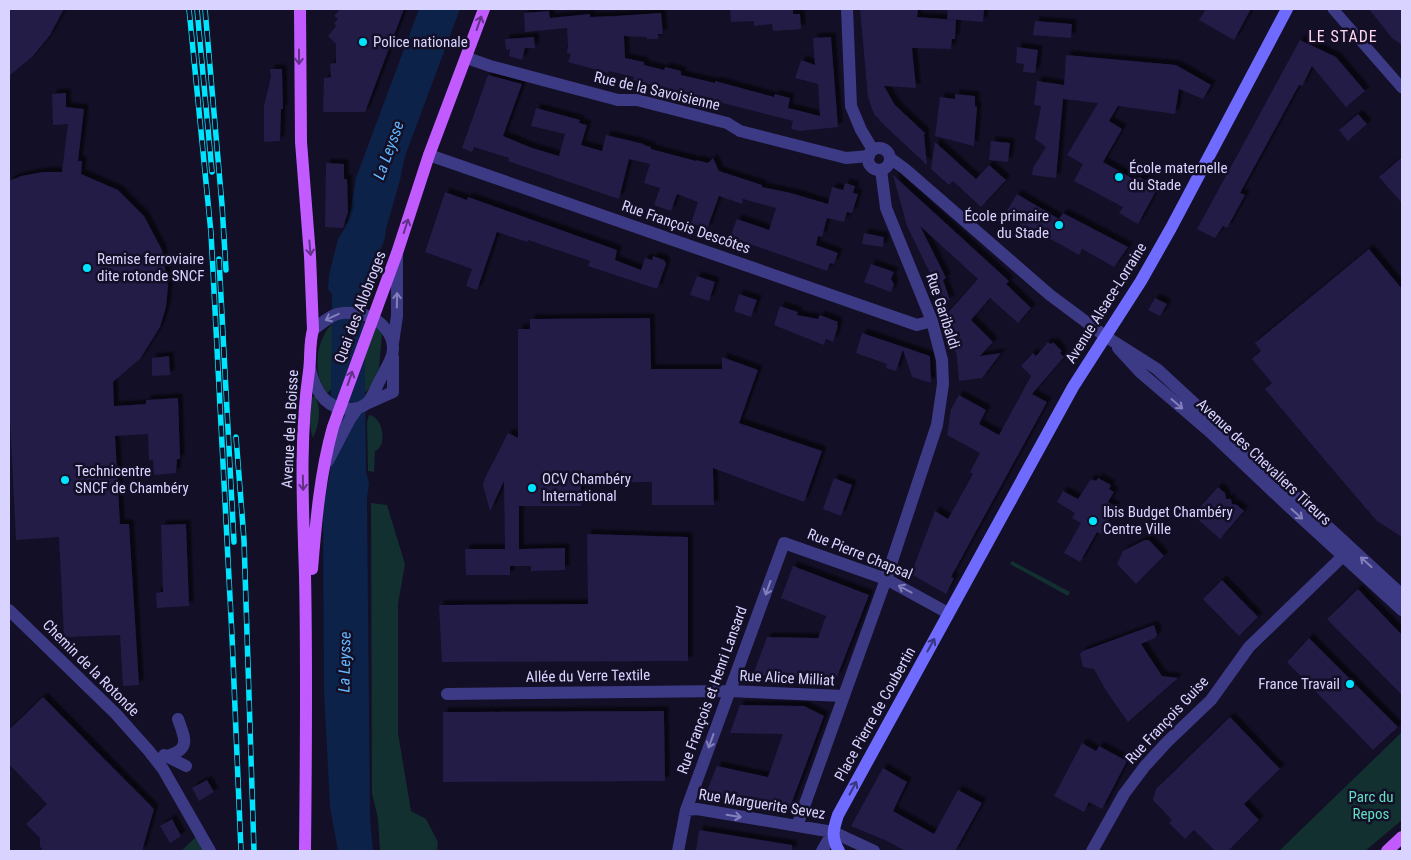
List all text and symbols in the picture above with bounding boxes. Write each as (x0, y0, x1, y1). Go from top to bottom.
one-way arrow (475, 16, 484, 32)
district label: LE STADE (1308, 27, 1378, 46)
place label: Police nationale (373, 33, 468, 51)
marker: Police nationale (357, 36, 369, 48)
one-way arrow (294, 49, 304, 65)
street label: Rue de la Savoisienne (592, 68, 722, 114)
water label: La Leysse (369, 118, 408, 182)
place label: École maternelle du Stade (1129, 159, 1227, 194)
marker: École maternelle du Stade (1113, 171, 1125, 183)
street label: Rue François Descôtes (619, 197, 753, 258)
place label: École primaire du Stade (965, 207, 1049, 242)
one-way arrow (402, 218, 411, 234)
marker: École primaire du Stade (1053, 219, 1065, 231)
one-way arrow (305, 239, 314, 255)
street label: Avenue Alsace-Lorraine (1062, 239, 1150, 367)
street label: Quai des Allobroges (330, 248, 390, 366)
place label: Remise ferroviaire dite rotonde SNCF (97, 250, 205, 285)
marker: Remise ferroviaire dite rotonde SNCF (81, 262, 93, 274)
street label: Rue Garibaldi (922, 271, 964, 351)
one-way arrow (392, 292, 402, 308)
one-way arrow (325, 312, 340, 322)
street label: Avenue de la Boisse (278, 369, 302, 489)
one-way arrow (346, 371, 355, 387)
street label: Avenue des Chevaliers Tireurs (1193, 395, 1335, 529)
one-way arrow (1171, 398, 1184, 410)
place label: Technicentre SNCF de Chambéry (75, 462, 189, 497)
place label: OCV Chambéry International (542, 470, 631, 505)
marker: Technicentre SNCF de Chambéry (59, 474, 71, 486)
one-way arrow (298, 475, 307, 491)
marker: OCV Chambéry International (526, 482, 538, 494)
place label: Ibis Budget Chambéry Centre Ville (1103, 503, 1233, 538)
one-way arrow (1290, 508, 1303, 520)
marker: Ibis Budget Chambéry Centre Ville (1087, 515, 1099, 527)
street label: Rue Pierre Chapsal (805, 525, 915, 583)
one-way arrow (1360, 556, 1373, 568)
one-way arrow (762, 580, 772, 595)
one-way arrow (898, 584, 913, 594)
street label: Rue François et Henri Lansard (673, 604, 751, 776)
street label: Chemin de la Rotonde (39, 616, 143, 720)
water label: La Leysse (334, 631, 355, 693)
one-way arrow (926, 638, 936, 653)
street label: Place Pierre de Coubertin (831, 644, 919, 784)
street label: Allée du Verre Textile (526, 666, 650, 686)
street label: Rue Alice Milliat (739, 667, 835, 689)
street label: Rue François Guise (1122, 673, 1212, 767)
place label: France Travail (1258, 675, 1340, 693)
marker: France Travail (1344, 678, 1356, 690)
one-way arrow (706, 732, 715, 748)
one-way arrow (848, 780, 858, 795)
street label: Rue Marguerite Sevez (697, 785, 827, 823)
park label: Parc du Repos (1349, 788, 1393, 823)
one-way arrow (725, 811, 741, 821)

